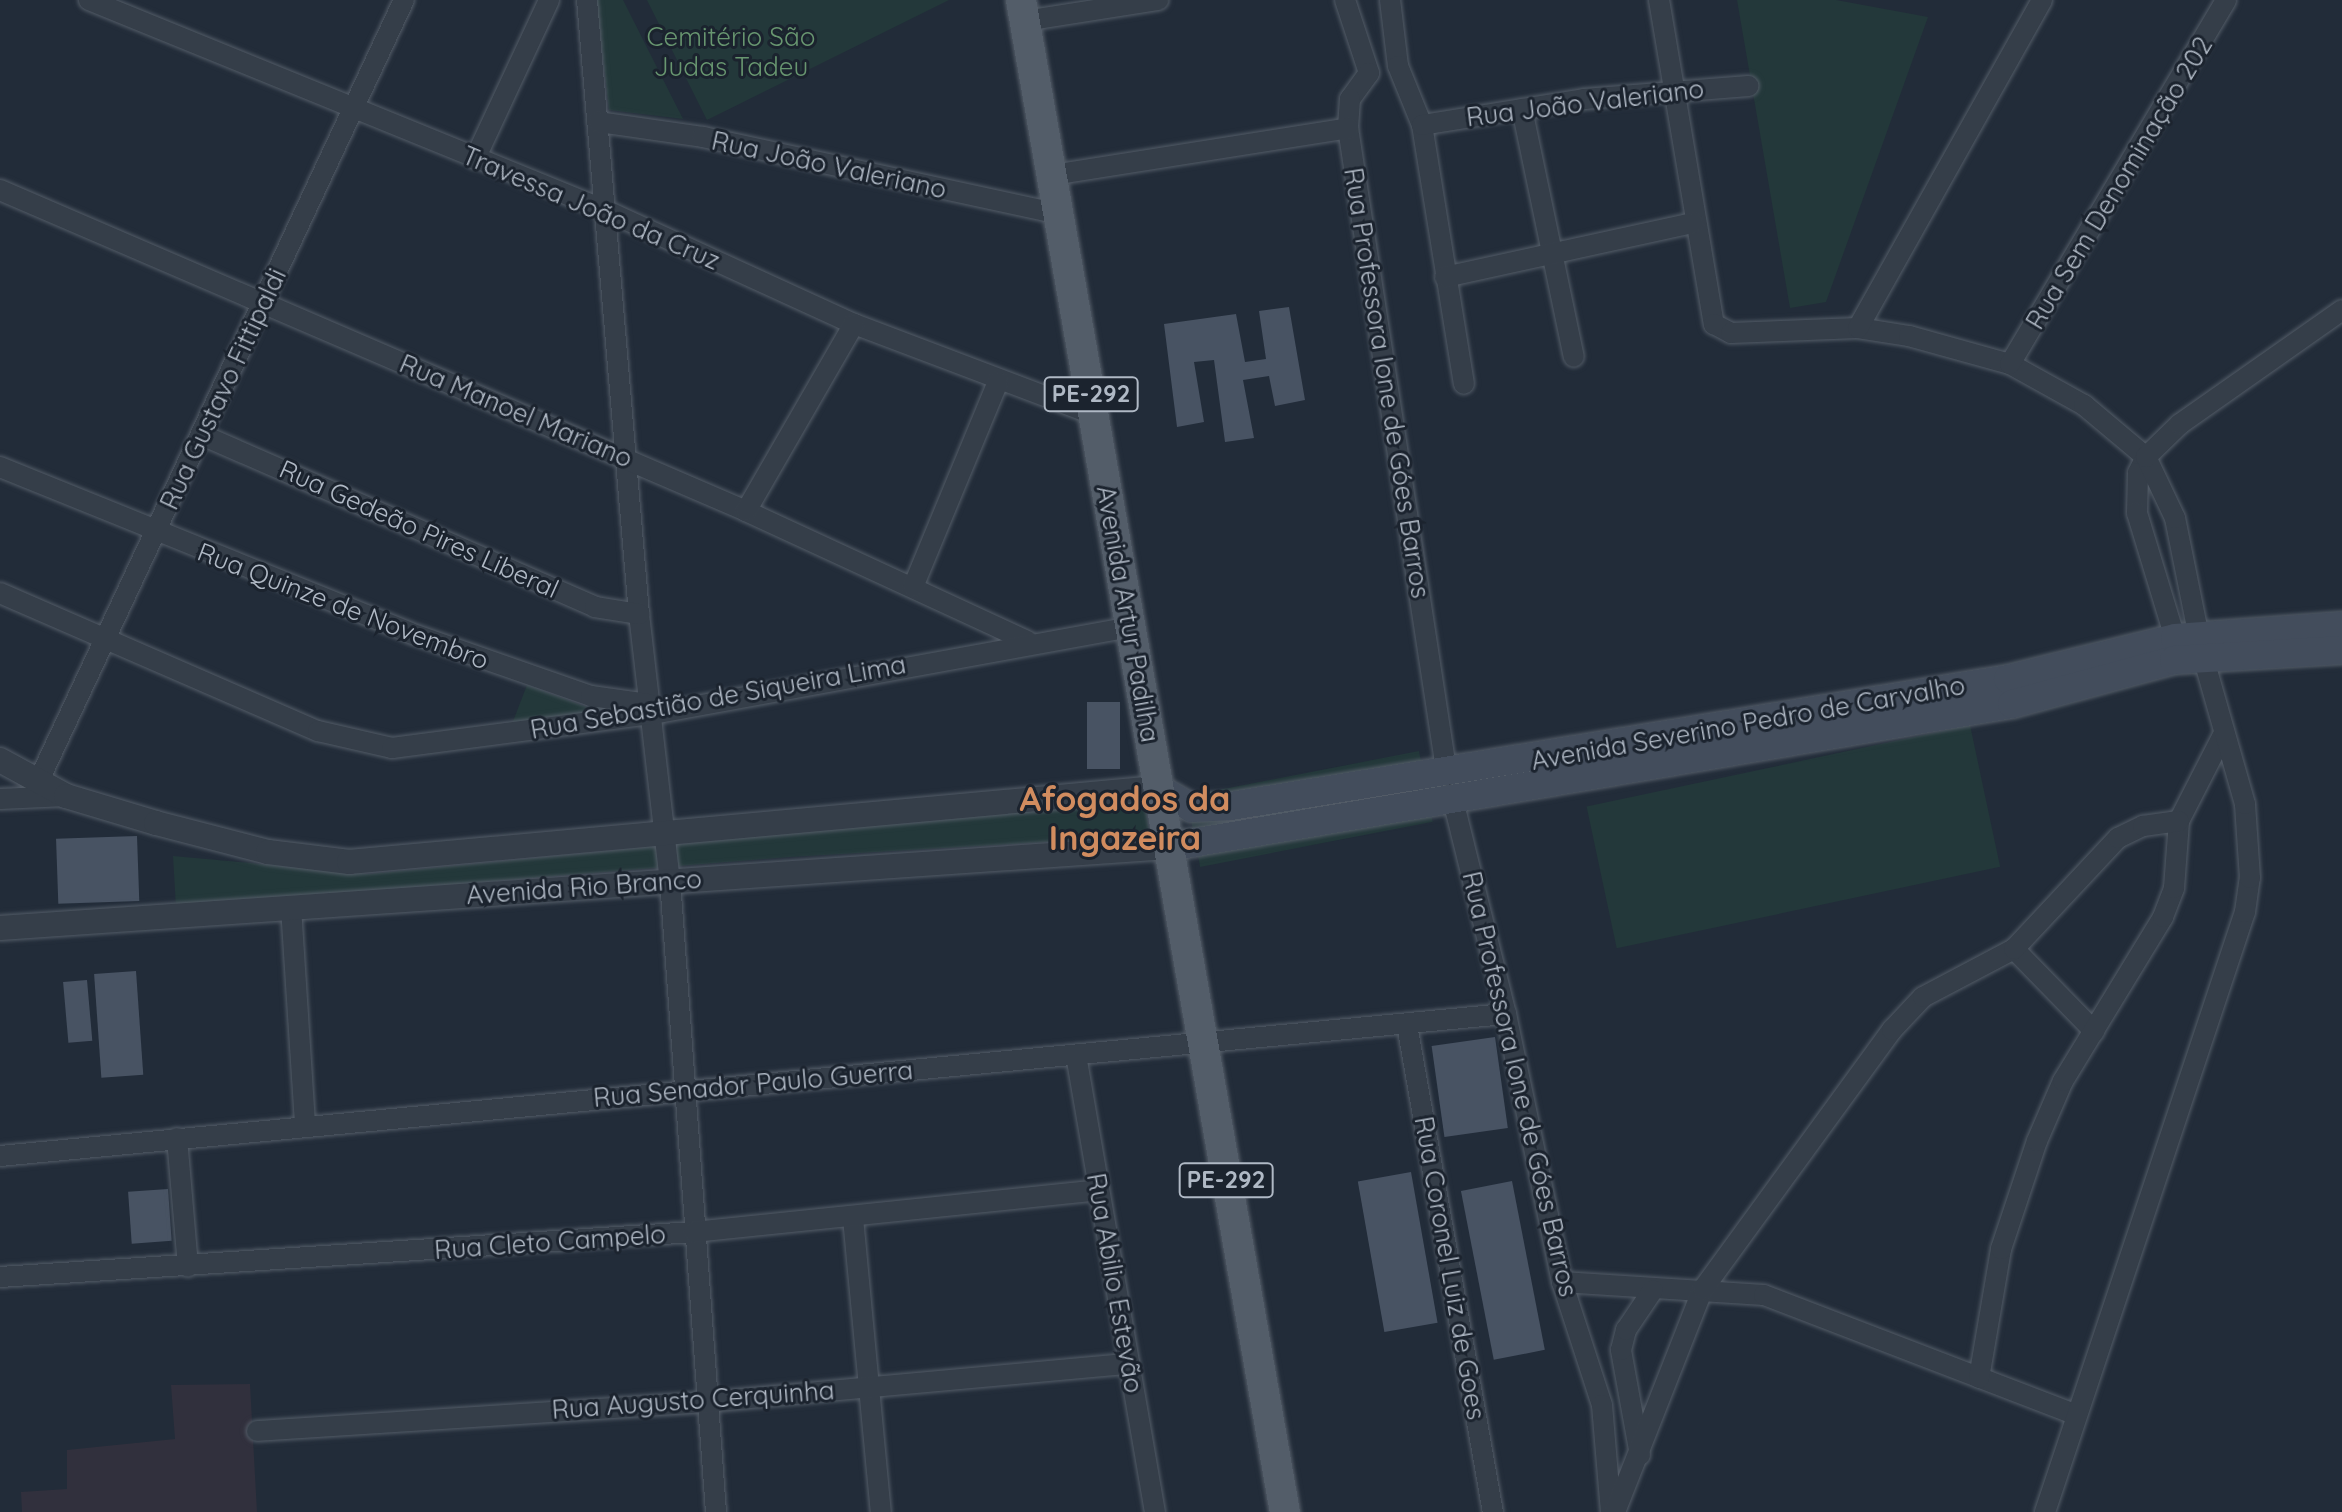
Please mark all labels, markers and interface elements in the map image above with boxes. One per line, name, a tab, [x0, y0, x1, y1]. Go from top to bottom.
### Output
park label: Cemitério São Judas Tadeu	[647, 21, 815, 82]
street label: Rua Sem Denominação 202	[2019, 31, 2219, 335]
street label: Rua João Valeriano	[1464, 73, 1706, 133]
street label: Rua João Valeriano	[709, 125, 949, 205]
street label: Travessa João da Cruz	[457, 140, 725, 276]
street label: Rua Professora Ione de Góes Barros	[1338, 165, 1436, 601]
street label: Rua Gustavo Fittipaldi	[153, 263, 293, 515]
street label: Rua Manoel Mariano	[395, 348, 637, 474]
road number: PE-292	[1043, 374, 1139, 414]
street label: Rua Gedeão Pires Liberal	[275, 453, 563, 605]
street label: Avenida Artur Padilha	[1090, 483, 1166, 745]
street label: Rua Quinze de Novembro	[193, 536, 493, 676]
street label: Rua Sebastião de Siqueira Lima	[528, 649, 908, 745]
street label: Avenida Severino Pedro de Carvalho	[1529, 669, 1967, 777]
district label: Afogados da Ingazeira	[1020, 778, 1230, 858]
street label: Avenida Rio Branco	[465, 863, 703, 911]
street label: Rua Professora Ione de Góes Barros	[1456, 868, 1584, 1300]
street label: Rua Senador Paulo Guerra	[592, 1054, 914, 1114]
street label: Rua Coronel Luiz de Goes	[1408, 1114, 1492, 1422]
road number: PE-292	[1178, 1160, 1274, 1200]
street label: Rua Abilio Estevão	[1080, 1171, 1150, 1395]
street label: Rua Cleto Campelo	[433, 1218, 667, 1266]
street label: Rua Augusto Cerquinha	[551, 1375, 835, 1425]

